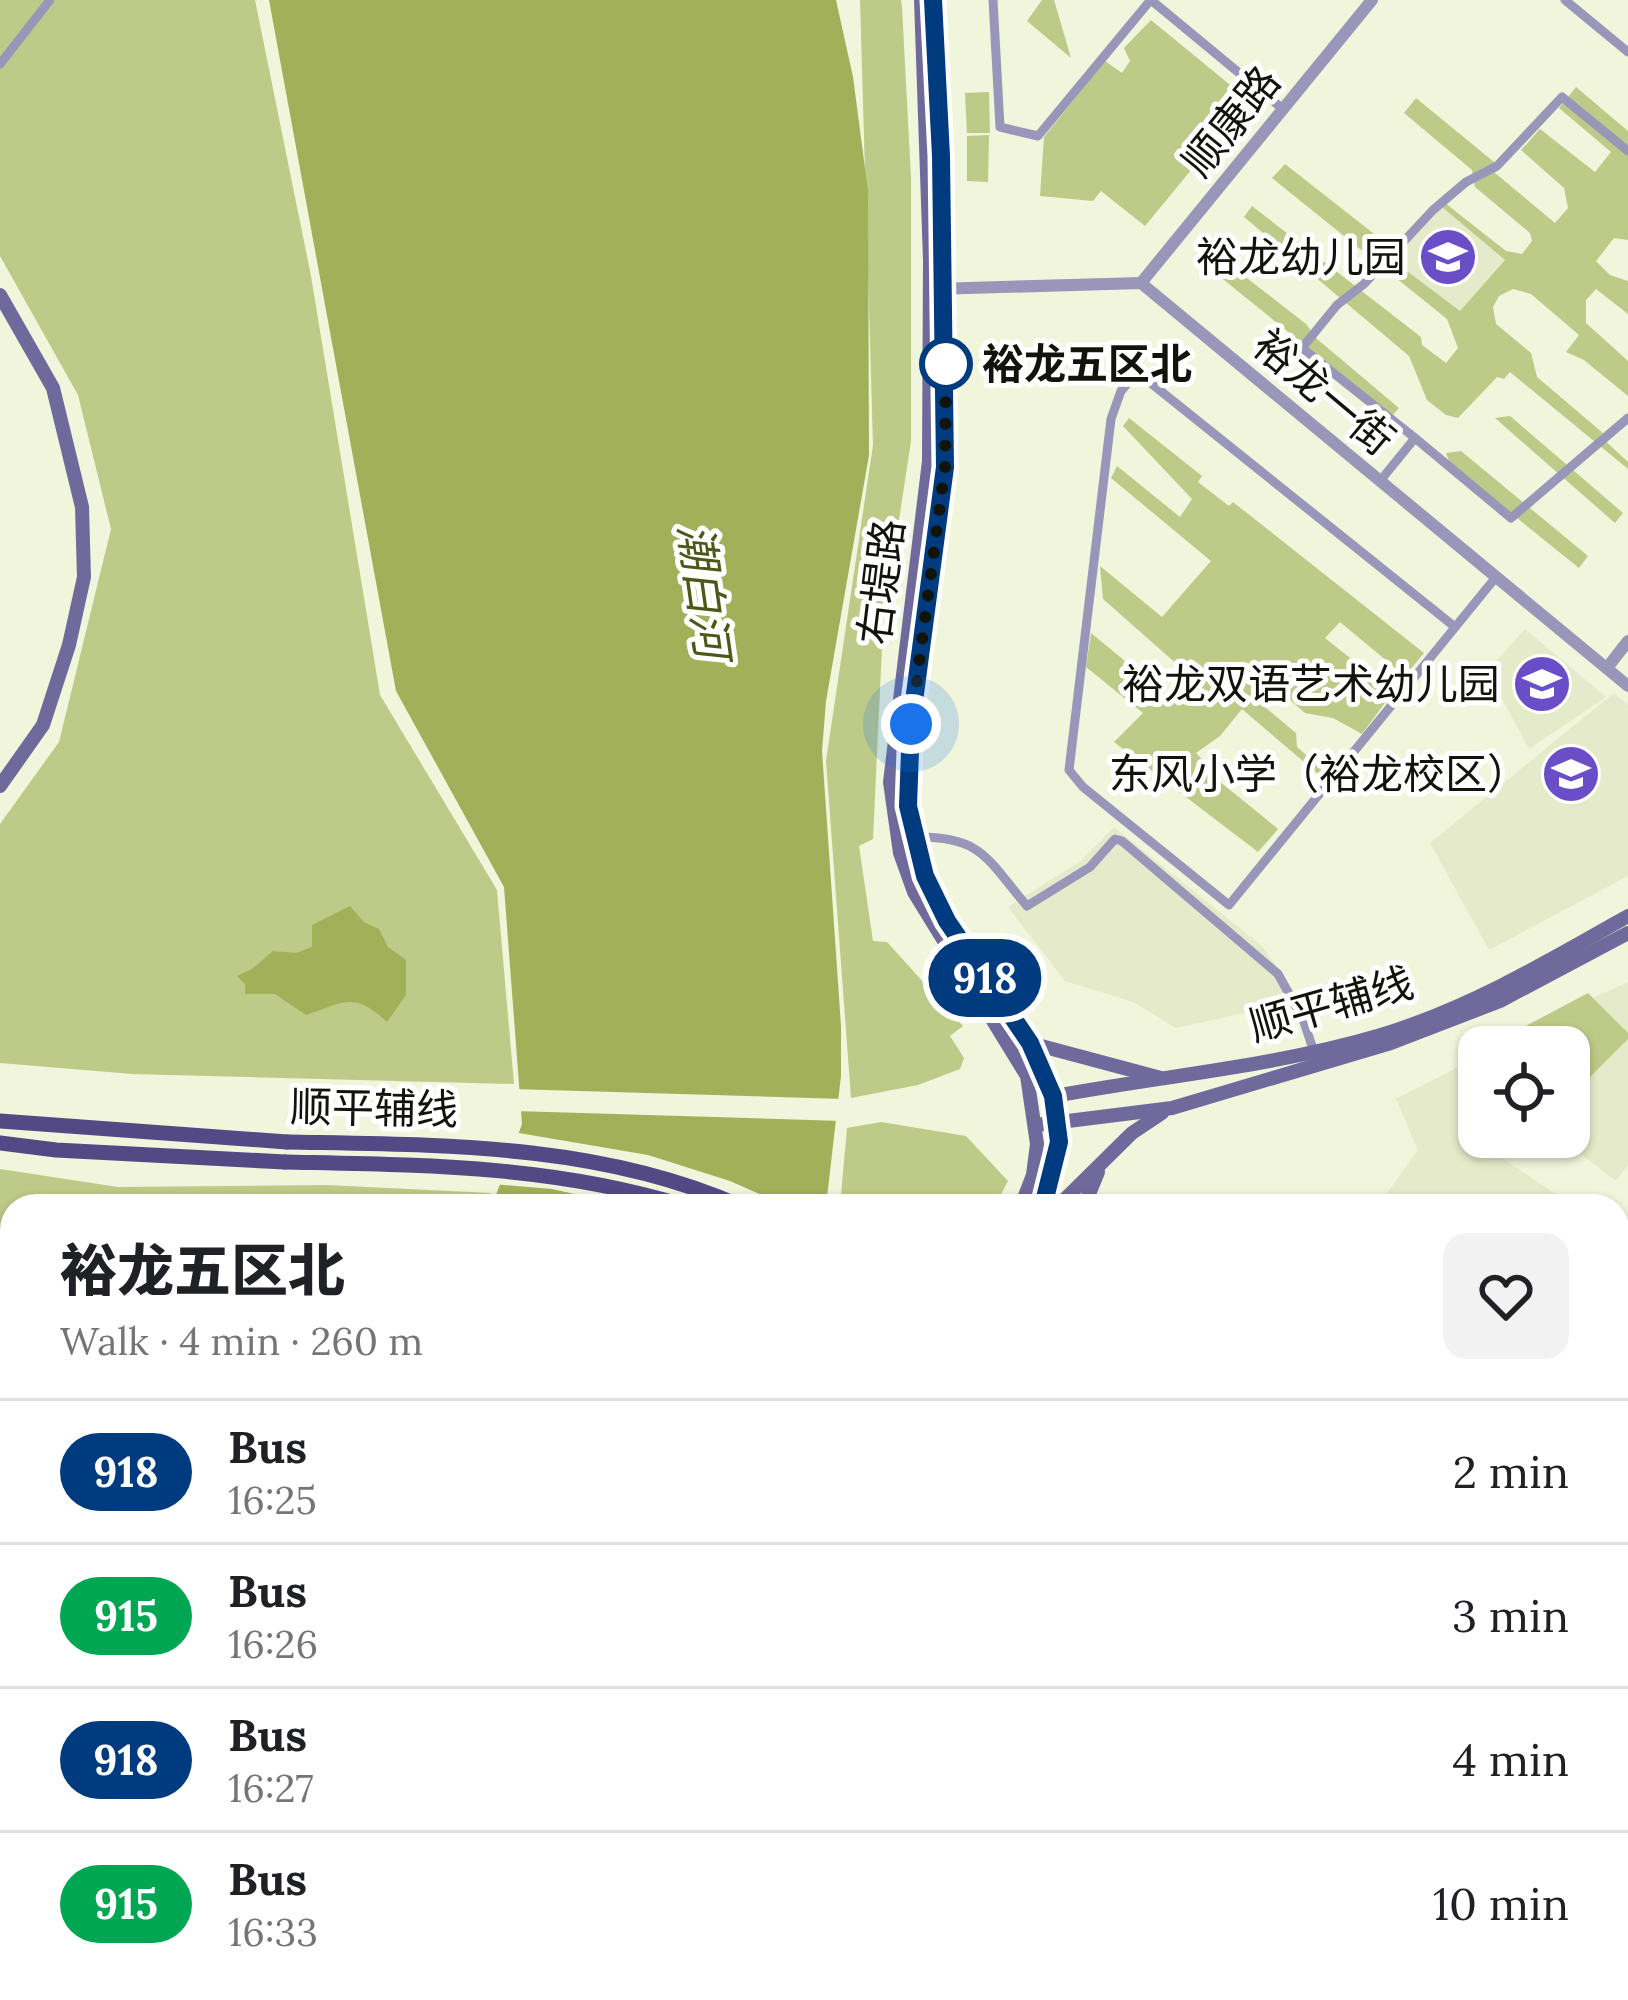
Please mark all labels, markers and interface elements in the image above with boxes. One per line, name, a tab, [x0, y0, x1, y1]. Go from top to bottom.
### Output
street label: 顺康路	[1170, 55, 1292, 187]
school or university icon: 裕龙幼儿园	[1417, 226, 1479, 288]
place label: 裕龙幼儿园	[1196, 230, 1406, 284]
street label: 裕龙一街	[1242, 317, 1406, 467]
place label: 裕龙五区北	[982, 337, 1192, 391]
marker: 裕龙五区北	[921, 339, 971, 389]
street label: 右堤路	[847, 516, 915, 648]
water label: 潮白河	[667, 520, 743, 670]
school or university icon: 裕龙双语艺术幼儿园	[1511, 653, 1573, 715]
place label: 裕龙双语艺术幼儿园	[1122, 657, 1500, 711]
your location	[881, 694, 941, 754]
school or university icon: 东风小学（裕龙校区）	[1540, 743, 1602, 805]
place label: 东风小学（裕龙校区）	[1109, 747, 1529, 801]
line badge: 918	[916, 939, 1054, 1017]
text: 918	[952, 951, 1018, 1005]
street label: 顺平辅线	[1243, 955, 1419, 1053]
map controls	[1458, 1026, 1590, 1158]
button: locate	[1458, 1026, 1590, 1158]
street label: 顺平辅线	[290, 1080, 458, 1136]
button: heart	[1443, 1233, 1569, 1359]
text: 裕龙五区北	[60, 1234, 345, 1307]
text: Walk · 4 min · 260 m	[60, 1316, 423, 1366]
text: Bus	[228, 1418, 307, 1475]
text: 2 min	[1453, 1443, 1569, 1500]
text: 918	[93, 1445, 159, 1499]
text: 16:25	[228, 1475, 317, 1525]
text: Bus	[228, 1562, 307, 1619]
text: 3 min	[1452, 1587, 1569, 1644]
text: 915	[94, 1589, 158, 1643]
text: 16:26	[228, 1619, 318, 1669]
text: Bus	[228, 1706, 307, 1763]
text: 4 min	[1453, 1731, 1569, 1788]
text: 918	[93, 1733, 159, 1787]
text: 16:27	[228, 1763, 313, 1813]
text: Bus	[228, 1850, 307, 1907]
text: 10 min	[1433, 1875, 1569, 1932]
text: 915	[94, 1877, 158, 1931]
text: 16:33	[228, 1907, 318, 1957]

